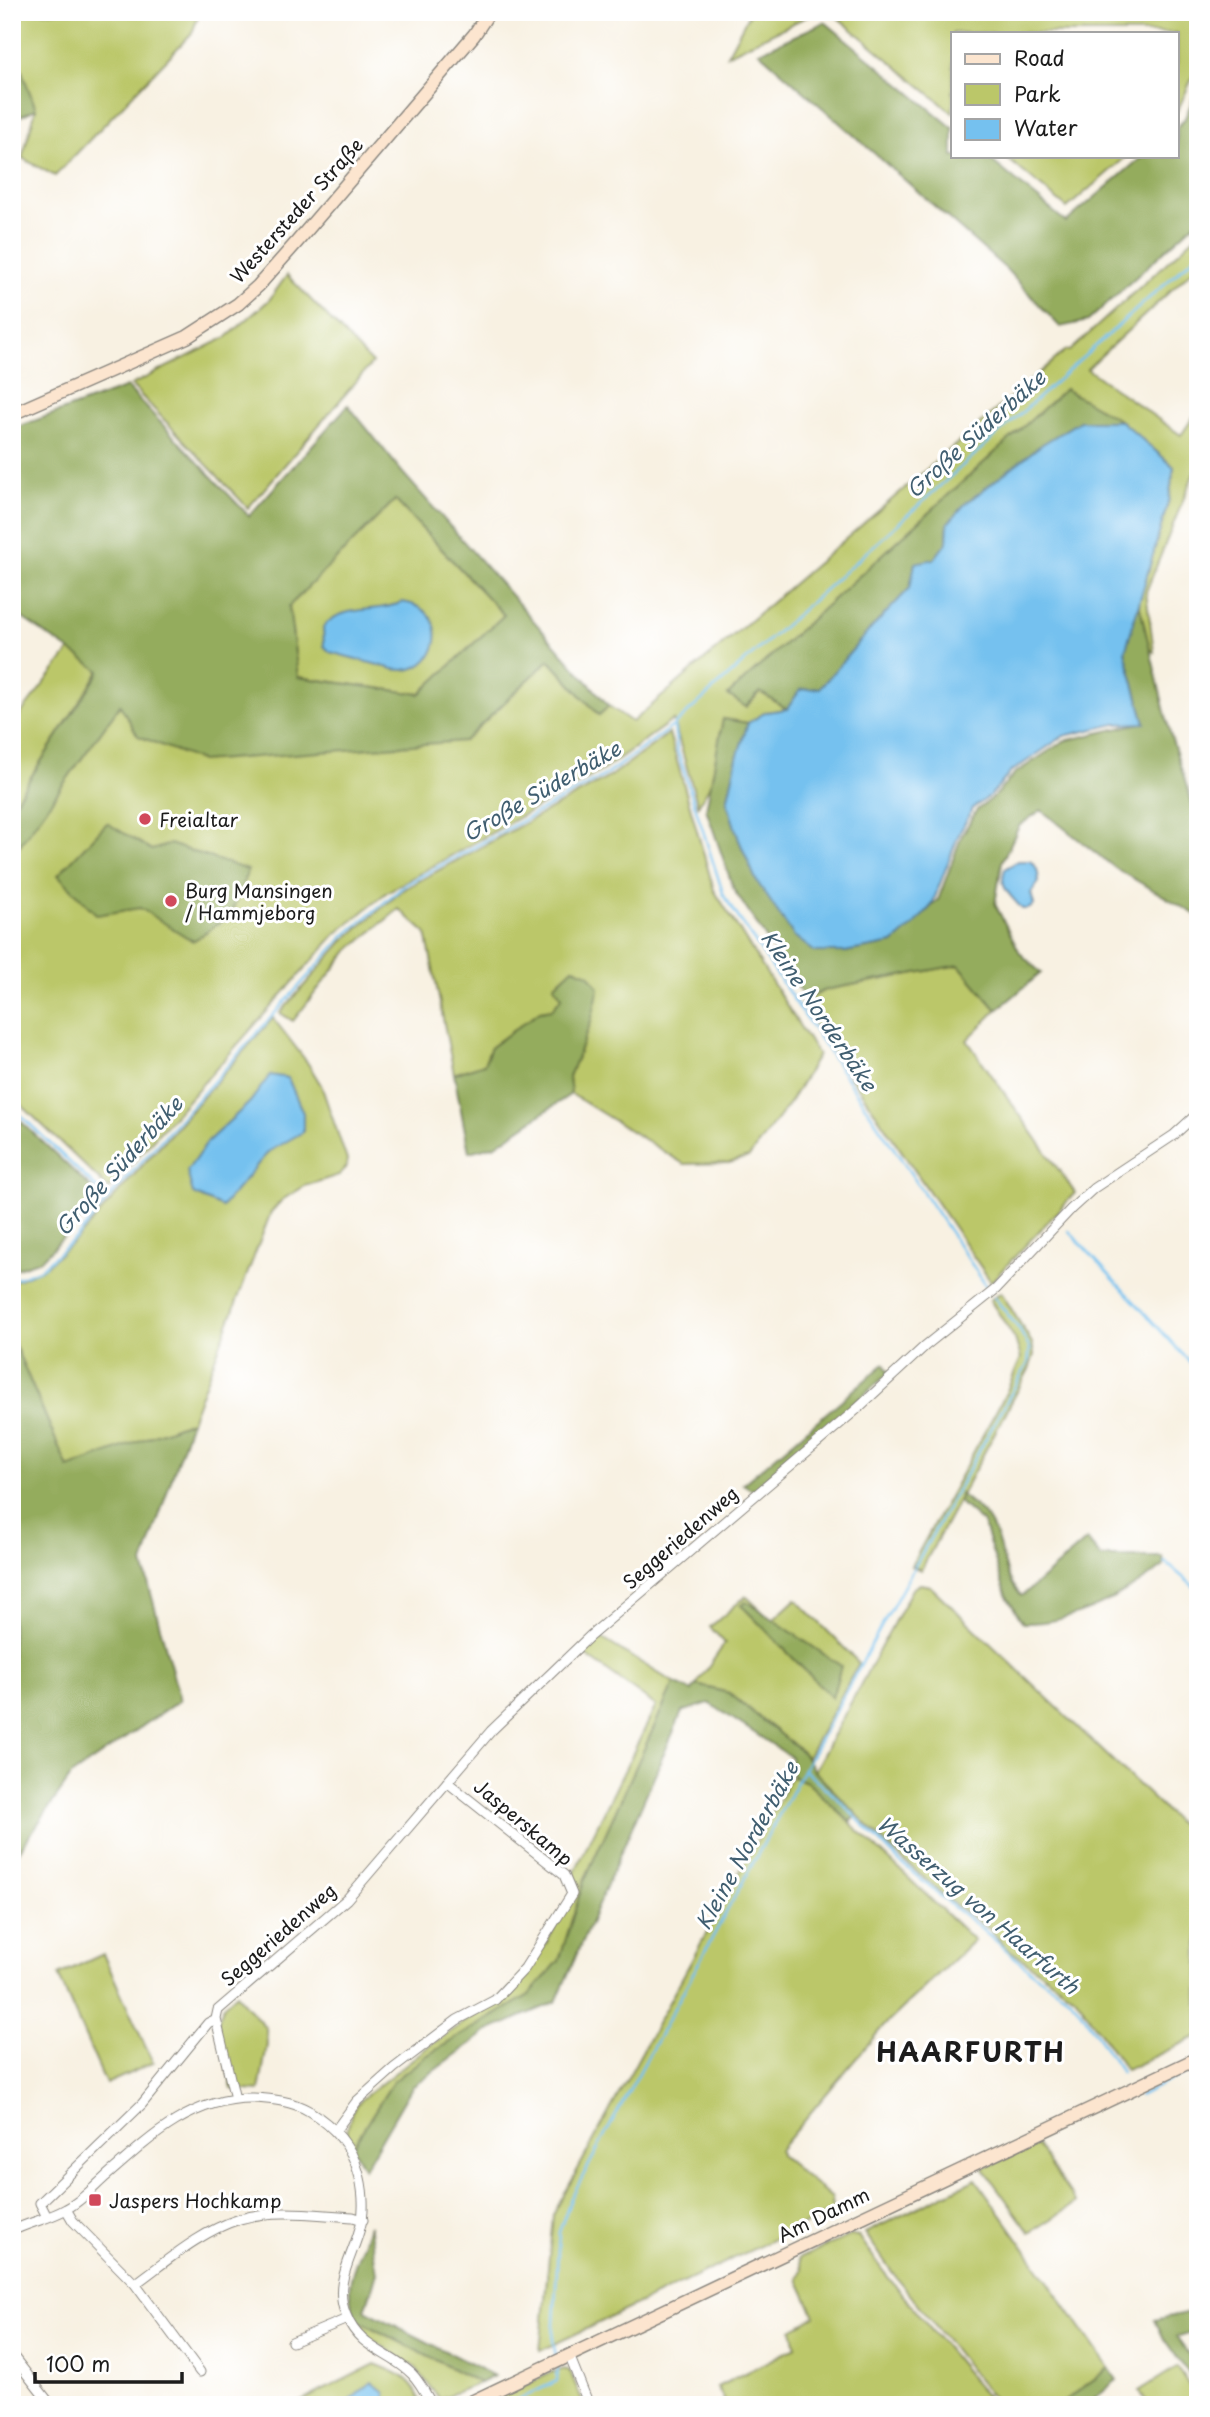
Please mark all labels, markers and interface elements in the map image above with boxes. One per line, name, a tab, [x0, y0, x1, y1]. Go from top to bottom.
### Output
legend	[951, 32, 1178, 158]
text: Road	[1014, 41, 1065, 73]
text: Park	[1014, 77, 1061, 109]
text: Water	[1014, 111, 1078, 143]
street label: Westersteder Straße	[223, 131, 369, 289]
water label: Große Süderbäke	[898, 361, 1052, 504]
water label: Große Süderbäke	[456, 731, 627, 848]
place label: Freialtar	[159, 805, 239, 833]
marker: Freialtar	[137, 811, 153, 827]
place label: Burg Mansingen / Hammjeborg	[185, 876, 333, 926]
marker: Burg Mansingen / Hammjeborg	[163, 893, 179, 909]
water label: Kleine Norderbäke	[754, 923, 887, 1098]
water label: Große Süderbäke	[47, 1088, 190, 1242]
street label: Seggeriedenweg	[616, 1479, 744, 1595]
water label: Kleine Norderbäke	[686, 1754, 806, 1935]
street label: Jasperskamp	[468, 1772, 580, 1872]
water label: Wasserzug von Haarfurth	[871, 1807, 1088, 2001]
street label: Seggeriedenweg	[214, 1876, 342, 1992]
district label: HAARFURTH	[876, 2032, 1066, 2071]
street label: Am Damm	[772, 2180, 874, 2248]
place label: Jaspers Hochkamp	[109, 2186, 281, 2214]
marker: Jaspers Hochkamp	[87, 2192, 103, 2208]
scale bar	[35, 2340, 182, 2384]
text: 100 m	[46, 2347, 110, 2379]

